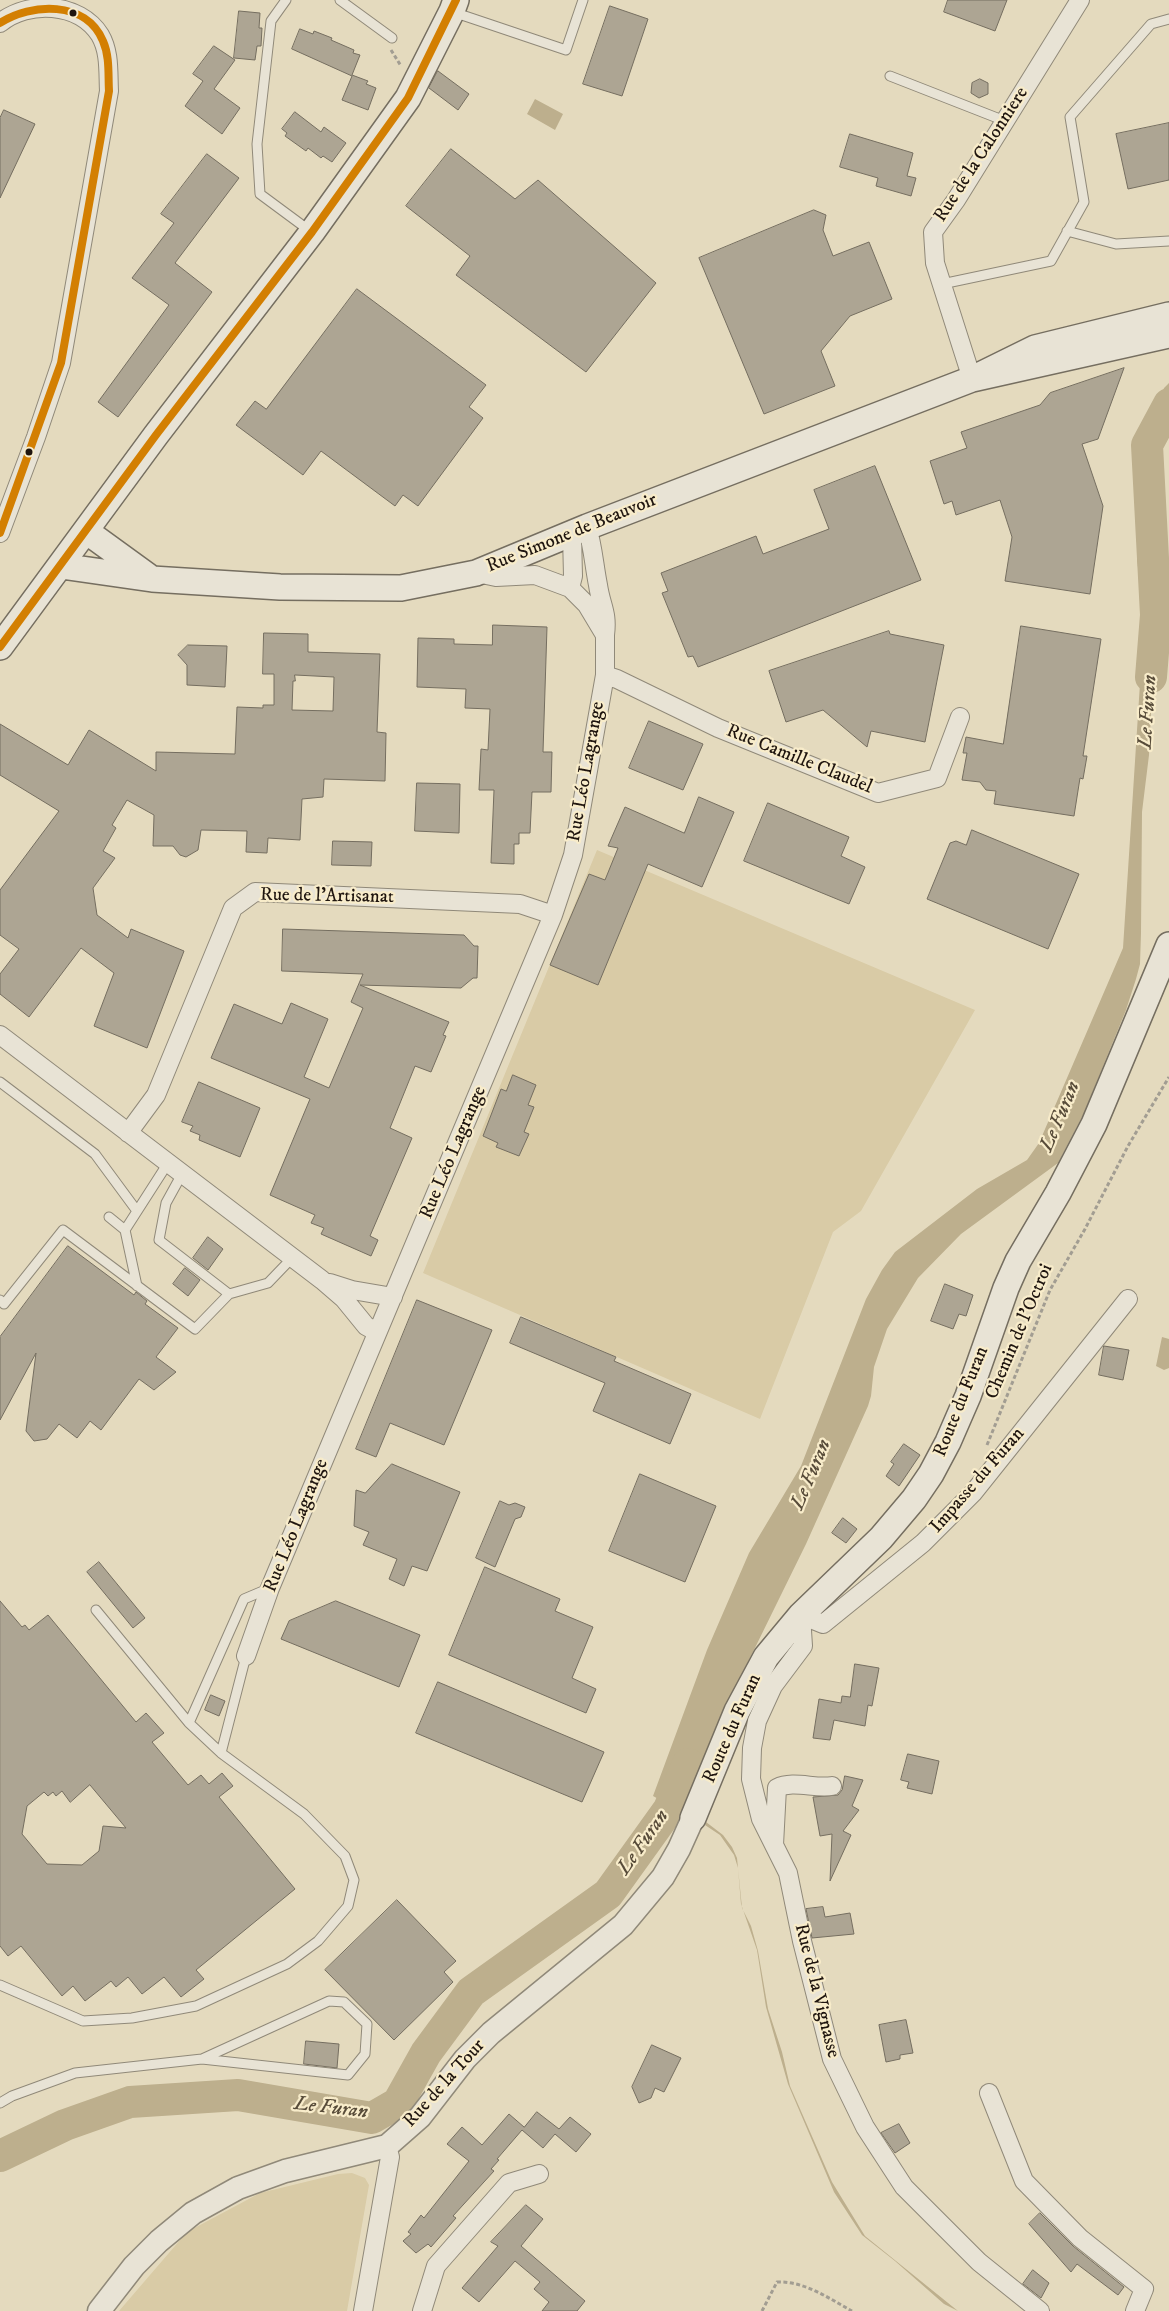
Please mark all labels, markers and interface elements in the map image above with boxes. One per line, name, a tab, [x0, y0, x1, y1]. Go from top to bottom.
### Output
unlabelled marker	[68, 8, 78, 18]
street label: Rue de la Calonniere	[930, 83, 1034, 227]
unlabelled marker	[24, 447, 34, 457]
street label: Rue Simone de Beauvoir	[483, 489, 661, 579]
water label: Le Furan	[1134, 674, 1164, 750]
street label: Rue Léo Lagrange	[563, 700, 611, 844]
street label: Rue Camille Claudel	[723, 720, 875, 800]
street label: Rue de l'Artisanat	[260, 884, 394, 910]
water label: Le Furan	[1036, 1078, 1086, 1156]
street label: Rue Léo Lagrange	[416, 1083, 492, 1223]
street label: Chemin de l'Octroi	[981, 1261, 1059, 1403]
street label: Route du Furan	[929, 1343, 995, 1461]
street label: Impasse du Furan	[926, 1424, 1030, 1538]
water label: Le Furan	[787, 1436, 837, 1514]
street label: Rue Léo Lagrange	[260, 1456, 334, 1596]
street label: Route du Furan	[699, 1671, 767, 1787]
water label: Le Furan	[613, 1806, 675, 1880]
street label: Rue de la Vignasse	[788, 1921, 844, 2061]
street label: Rue de la Tour	[399, 2035, 491, 2133]
water label: Le Furan	[293, 2093, 369, 2125]

